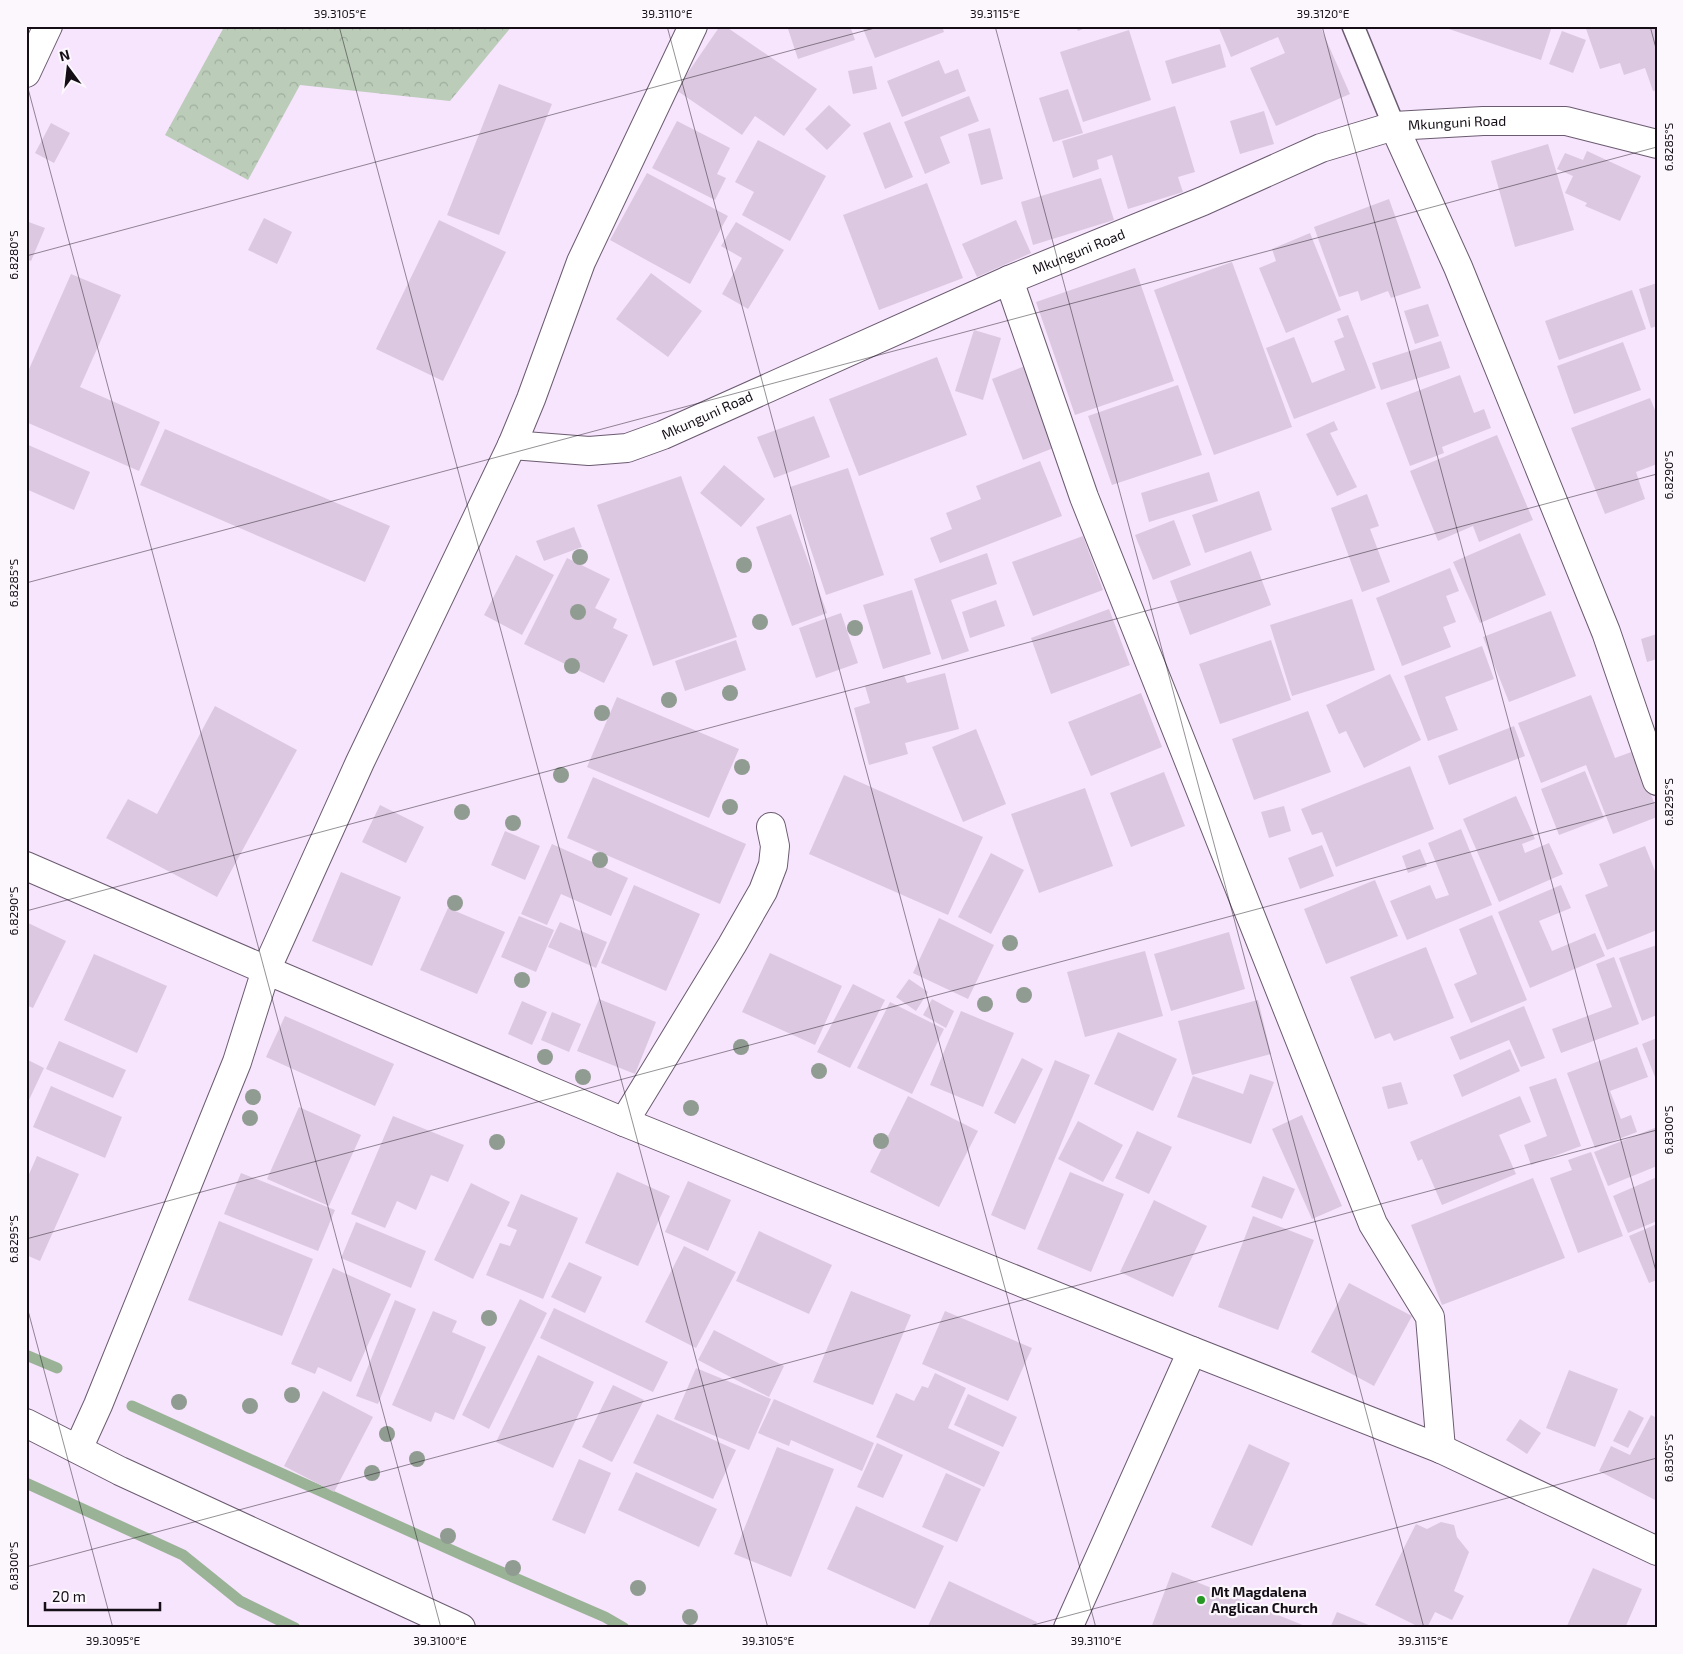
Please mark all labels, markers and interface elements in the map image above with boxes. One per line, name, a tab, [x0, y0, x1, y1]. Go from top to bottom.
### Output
text: 39.3105°E	[314, 6, 367, 20]
text: 39.3110°E	[642, 6, 693, 20]
text: 39.3115°E	[970, 6, 1020, 20]
text: 39.3120°E	[1297, 6, 1350, 20]
north arrow	[42, 42, 92, 92]
text: N	[57, 45, 72, 64]
street label: Mkunguni Road	[1407, 112, 1506, 133]
text: 6.8285°S	[1661, 123, 1675, 171]
street label: Mkunguni Road	[1030, 225, 1127, 278]
text: 6.8280°S	[6, 230, 20, 280]
street label: Mkunguni Road	[659, 387, 755, 443]
text: 6.8290°S	[1661, 450, 1675, 499]
text: 6.8285°S	[6, 559, 20, 607]
text: 6.8295°S	[1661, 778, 1675, 826]
text: 6.8290°S	[6, 886, 20, 935]
text: 6.8300°S	[1661, 1105, 1675, 1155]
text: 6.8295°S	[6, 1215, 20, 1263]
text: 6.8305°S	[1661, 1434, 1675, 1482]
text: 6.8300°S	[6, 1541, 20, 1591]
scale bar	[45, 1579, 160, 1611]
place label: Mt Magdalena Anglican Church	[1211, 1583, 1318, 1616]
text: 20 m	[52, 1587, 86, 1605]
marker: Mt Magdalena Anglican Church	[1195, 1594, 1207, 1606]
text: 39.3095°E	[86, 1633, 141, 1647]
text: 39.3100°E	[413, 1633, 467, 1647]
text: 39.3105°E	[742, 1633, 795, 1647]
text: 39.3110°E	[1071, 1633, 1122, 1647]
text: 39.3115°E	[1398, 1633, 1448, 1647]

